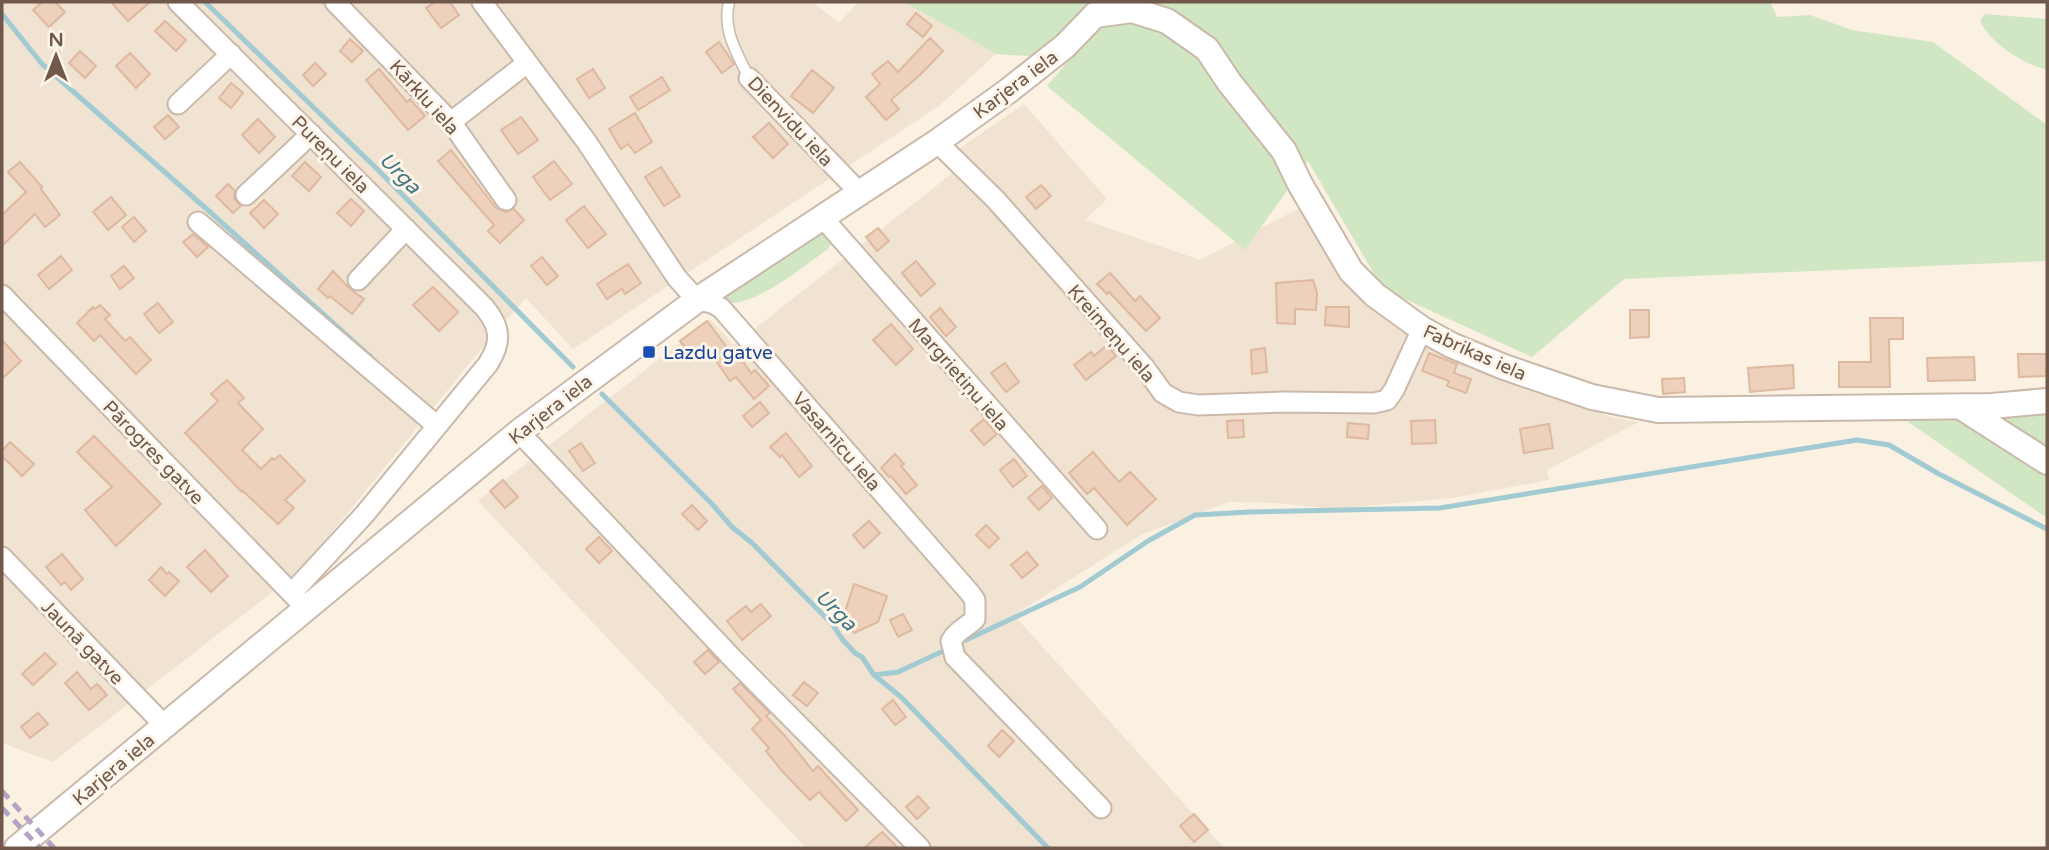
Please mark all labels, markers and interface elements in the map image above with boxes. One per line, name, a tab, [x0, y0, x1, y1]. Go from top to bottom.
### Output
north arrow	[21, 21, 91, 91]
text: N	[48, 29, 64, 51]
street label: Karjera iela	[969, 46, 1062, 124]
street label: Kārklu iela	[385, 56, 464, 140]
street label: Dienvidu iela	[743, 72, 838, 171]
street label: Pureņu iela	[287, 111, 374, 198]
water label: Urga	[374, 147, 426, 200]
street label: Kreimeņu iela	[1063, 280, 1160, 387]
street label: Margrietiņu iela	[903, 314, 1013, 435]
street label: Fabrikas iela	[1420, 320, 1530, 385]
place label: Lazdu gatve	[663, 342, 773, 364]
marker: Lazdu gatve	[641, 344, 657, 360]
street label: Karjera iela	[504, 370, 597, 449]
street label: Vasarnīcu iela	[787, 388, 885, 496]
street label: Pārogres gatve	[98, 396, 208, 509]
water label: Urga	[810, 584, 862, 637]
street label: Jaunā gatve	[37, 596, 128, 689]
street label: Karjera iela	[68, 729, 159, 810]

